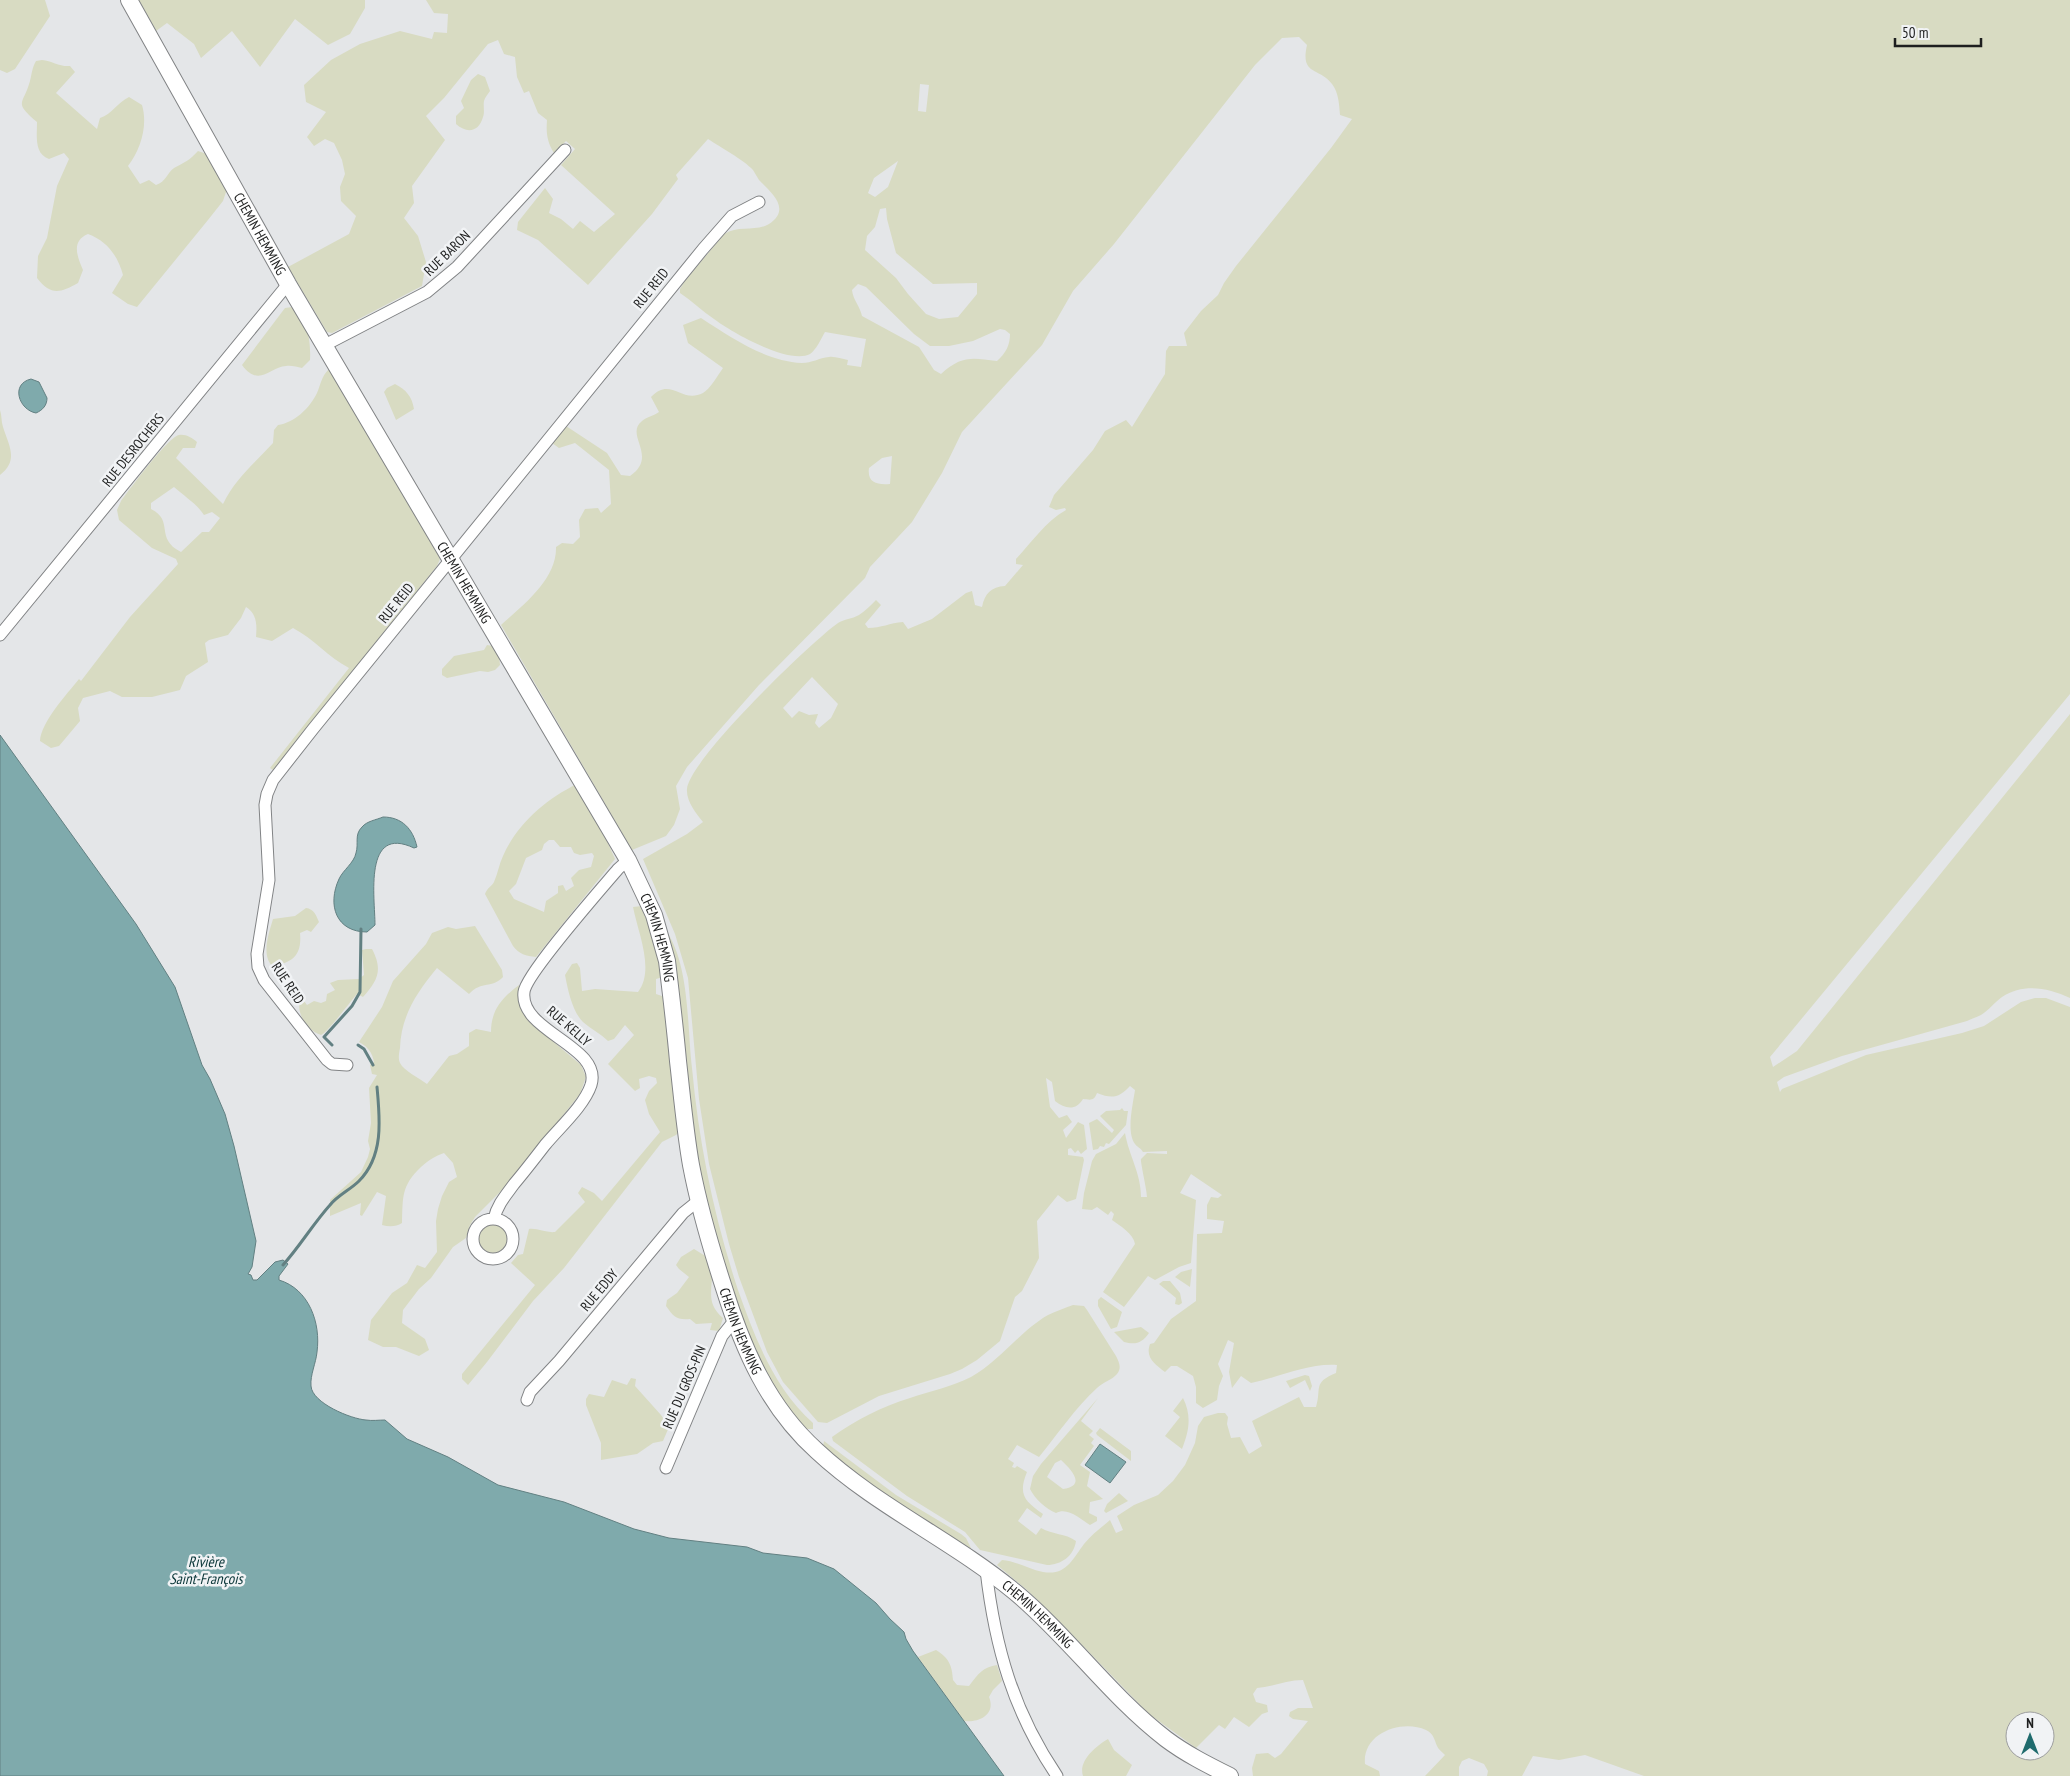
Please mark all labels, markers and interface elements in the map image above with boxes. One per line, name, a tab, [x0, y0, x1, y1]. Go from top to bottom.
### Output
scale bar	[1895, 15, 1981, 47]
text: 50 m	[1902, 23, 1928, 42]
street label: CHEMIN HEMMING	[230, 189, 290, 278]
street label: RUE BARON	[420, 226, 474, 280]
street label: RUE REID	[629, 264, 673, 312]
street label: RUE DESROCHERS	[98, 410, 168, 490]
street label: CHEMIN HEMMING	[433, 538, 495, 627]
street label: RUE REID	[374, 579, 418, 627]
street label: CHEMIN HEMMING	[636, 890, 678, 983]
street label: RUE REID	[268, 959, 308, 1007]
street label: RUE KELLY	[543, 1002, 595, 1050]
street label: RUE EDDY	[576, 1265, 622, 1315]
street label: CHEMIN HEMMING	[716, 1286, 766, 1378]
street label: RUE DU GROS-PIN	[658, 1343, 710, 1431]
water label: Rivière Saint-François	[169, 1552, 245, 1588]
street label: CHEMIN HEMMING	[998, 1576, 1077, 1652]
north arrow	[2005, 1711, 2055, 1761]
text: N	[2026, 1714, 2034, 1732]

